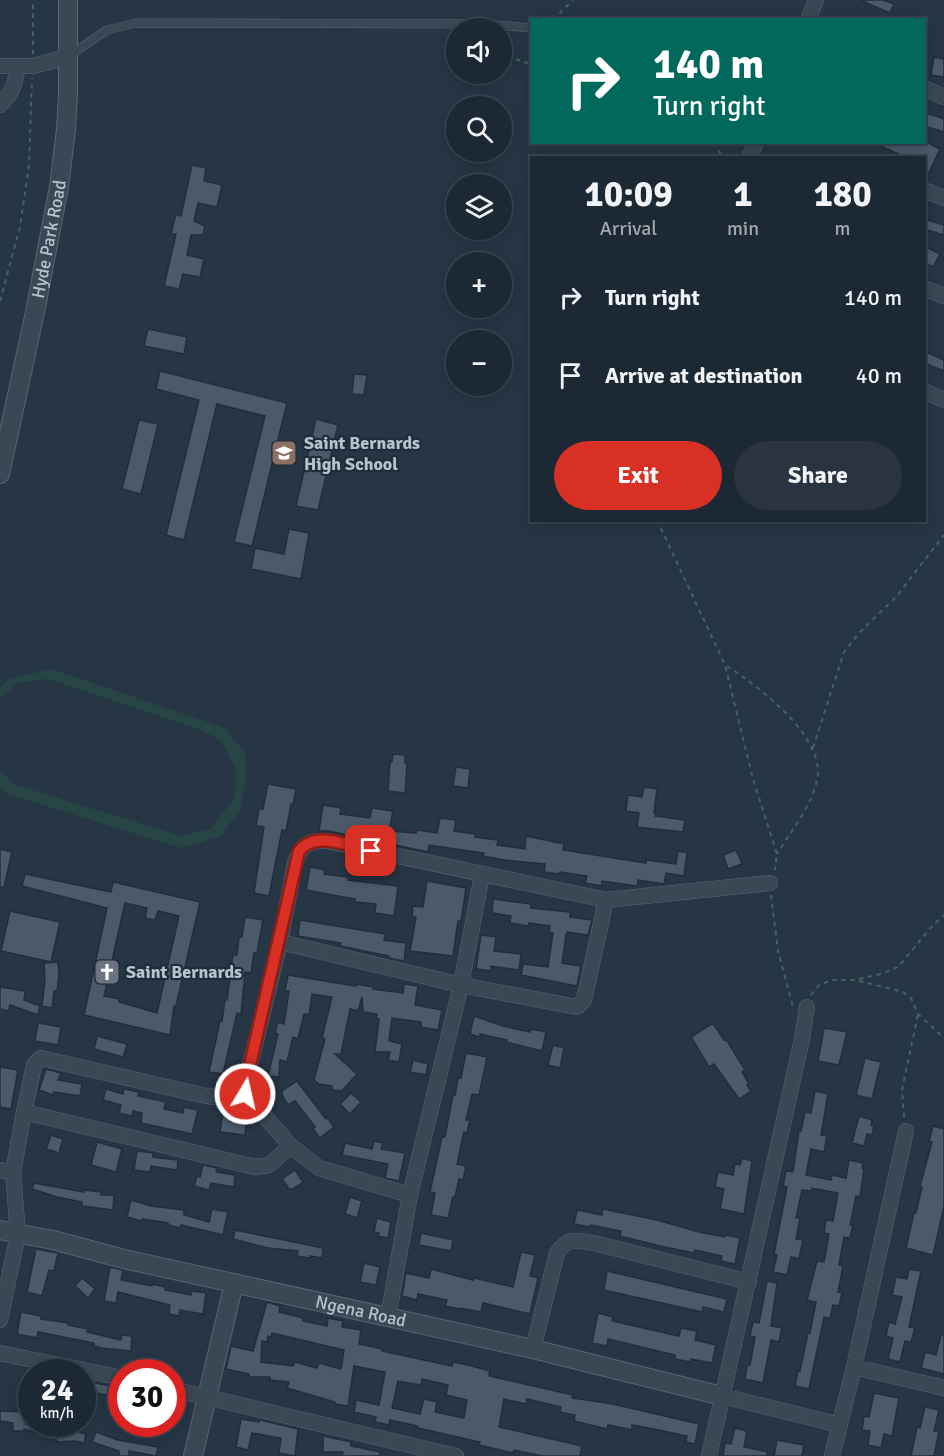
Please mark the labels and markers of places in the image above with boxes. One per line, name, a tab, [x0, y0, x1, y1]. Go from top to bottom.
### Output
place label: Saint Bernards High School	[304, 432, 420, 475]
school or university icon: Saint Bernards High School	[269, 438, 299, 468]
pin	[345, 825, 396, 876]
church icon: Saint Bernards	[92, 957, 122, 987]
place label: Saint Bernards	[126, 961, 242, 983]

